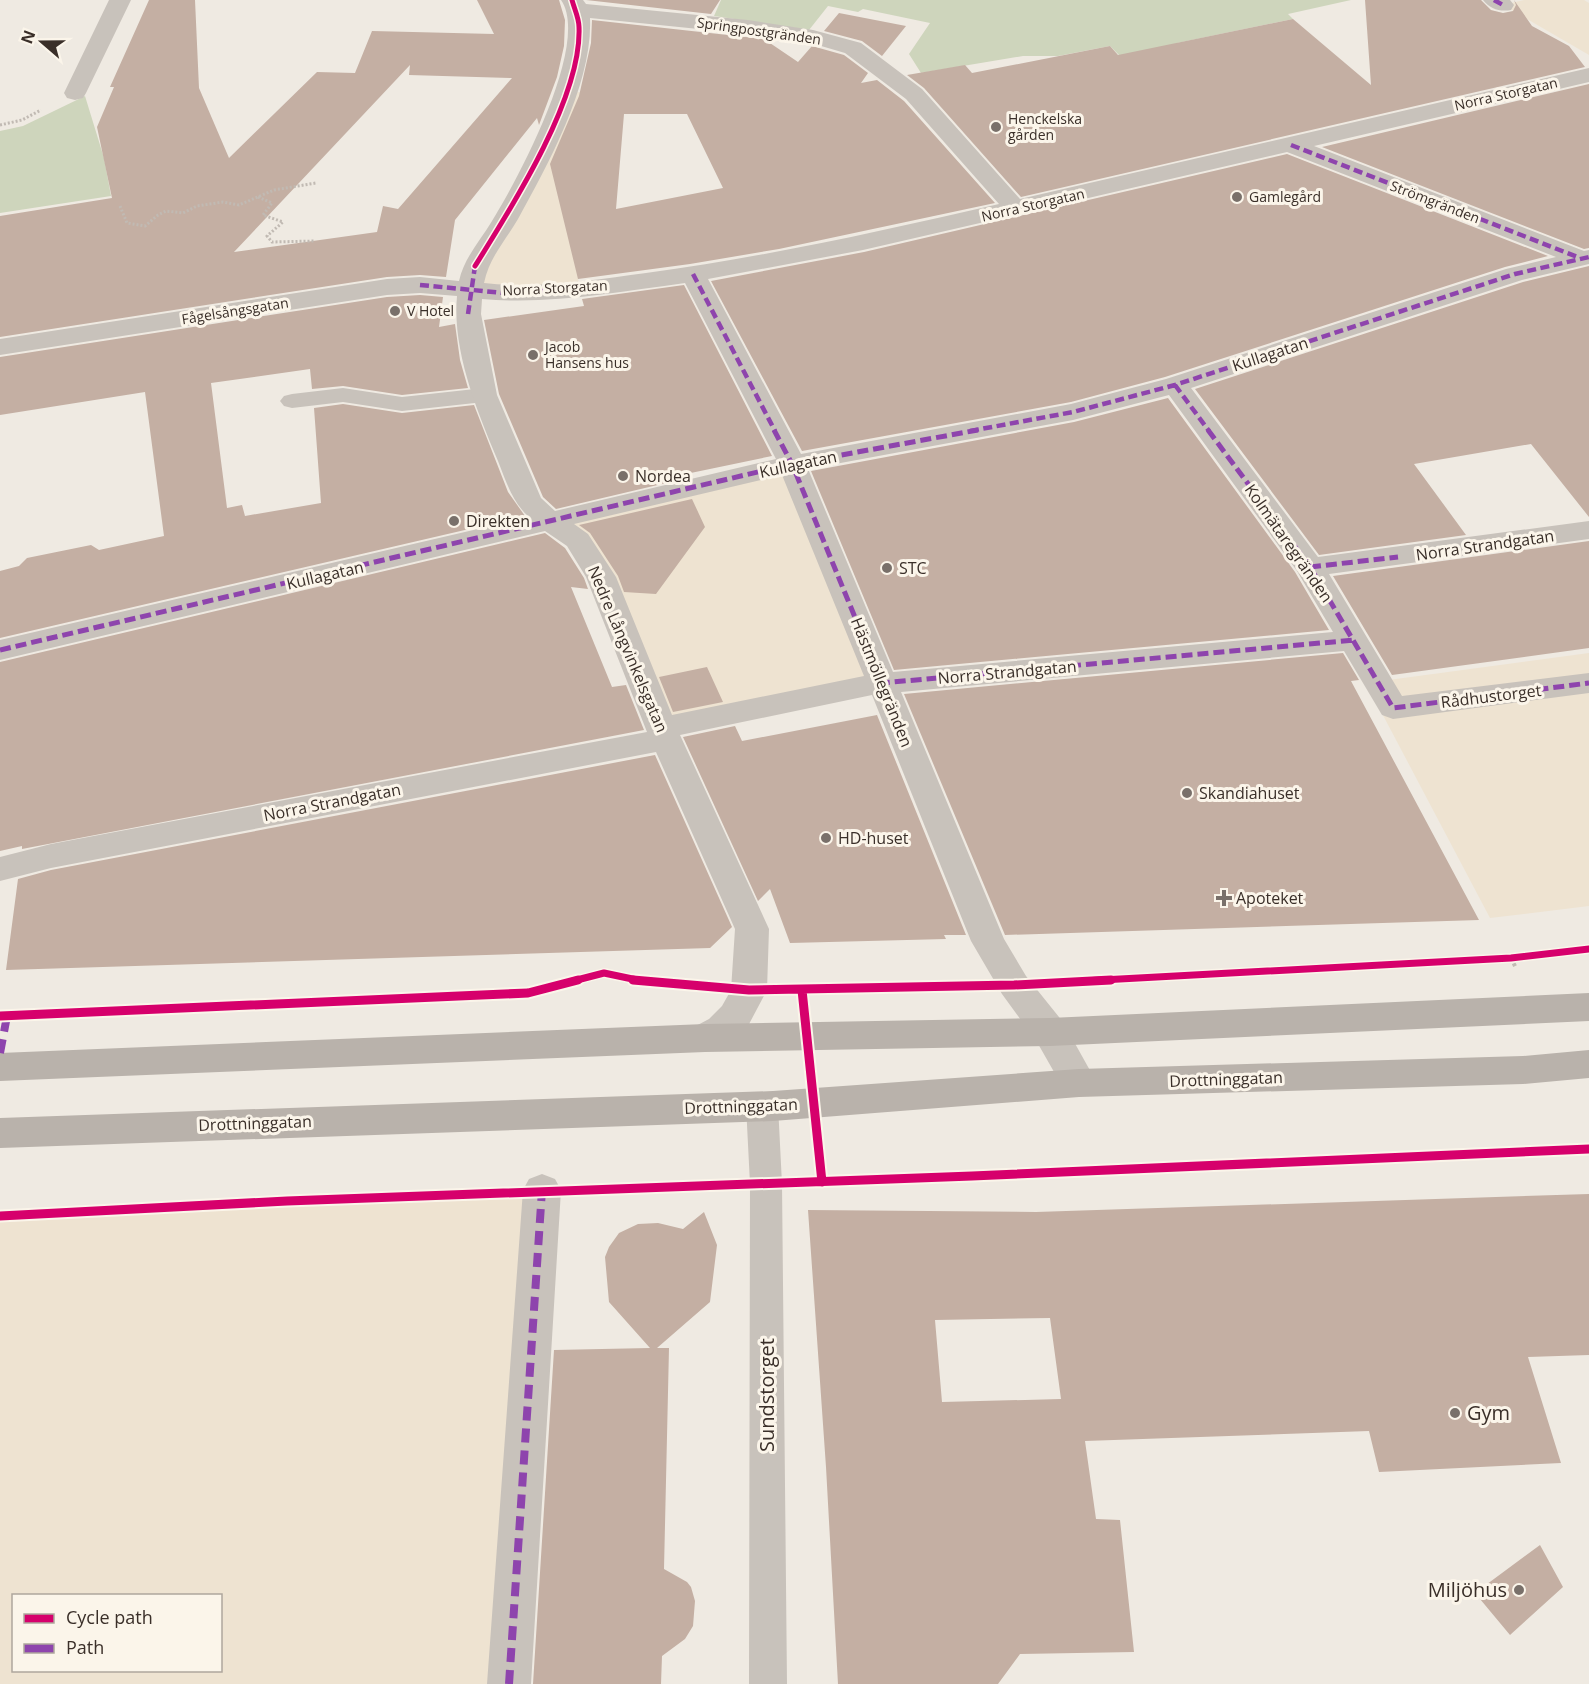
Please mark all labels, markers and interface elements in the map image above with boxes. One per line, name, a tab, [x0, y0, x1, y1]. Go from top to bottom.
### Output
north arrow	[12, 12, 72, 72]
street label: Springpostgränden	[696, 12, 822, 49]
text: N	[15, 27, 40, 47]
street label: Norra Storgatan	[1452, 72, 1559, 115]
place label: Henckelska gården	[1008, 109, 1082, 144]
marker: Henckelska gården	[989, 120, 1003, 134]
street label: Strömgränden	[1388, 176, 1483, 227]
street label: Norra Storgatan	[979, 183, 1086, 226]
place label: Gamlegård	[1249, 187, 1321, 206]
marker: Gamlegård	[1230, 190, 1244, 204]
street label: Norra Storgatan	[502, 275, 608, 300]
street label: Fågelsångsgatan	[180, 293, 290, 328]
place label: V Hotel	[407, 301, 454, 320]
marker: V Hotel	[388, 304, 402, 318]
street label: Kullagatan	[1229, 331, 1311, 377]
place label: Jacob Hansens hus	[543, 337, 629, 372]
marker: Jacob Hansens hus	[526, 348, 540, 362]
street label: Kullagatan	[757, 445, 839, 483]
place label: Nordea	[635, 465, 691, 487]
marker: Nordea	[616, 469, 630, 483]
street label: Kolmätaregränden	[1240, 479, 1338, 607]
place label: Direkten	[466, 510, 530, 532]
marker: Direkten	[447, 514, 461, 528]
street label: Norra Strandgatan	[1414, 524, 1556, 566]
street label: Kullagatan	[284, 555, 366, 595]
place label: STC	[899, 557, 927, 579]
marker: STC	[880, 561, 894, 575]
street label: Nedre Långvinkelsgatan	[583, 562, 673, 736]
street label: Hästmöllegränden	[846, 614, 918, 750]
street label: Norra Strandgatan	[937, 655, 1077, 689]
street label: Rådhustorget	[1440, 679, 1543, 713]
street label: Norra Strandgatan	[262, 778, 402, 826]
place label: Skandiahuset	[1199, 782, 1300, 804]
marker: Skandiahuset	[1180, 786, 1194, 800]
place label: HD-huset	[838, 827, 909, 849]
marker: HD-huset	[819, 831, 833, 845]
place label: Apoteket	[1236, 887, 1304, 909]
marker: Apoteket	[1217, 891, 1231, 905]
street label: Drottninggatan	[1169, 1066, 1283, 1092]
street label: Drottninggatan	[684, 1093, 798, 1119]
street label: Drottninggatan	[198, 1110, 312, 1136]
street label: Sundstorget	[753, 1338, 780, 1452]
place label: Gym	[1467, 1399, 1510, 1426]
marker: Gym	[1448, 1406, 1462, 1420]
place label: Miljöhus	[1428, 1576, 1507, 1603]
marker: Miljöhus	[1512, 1583, 1526, 1597]
legend	[12, 1594, 222, 1672]
text: Cycle path	[66, 1605, 153, 1629]
text: Path	[66, 1635, 104, 1659]

